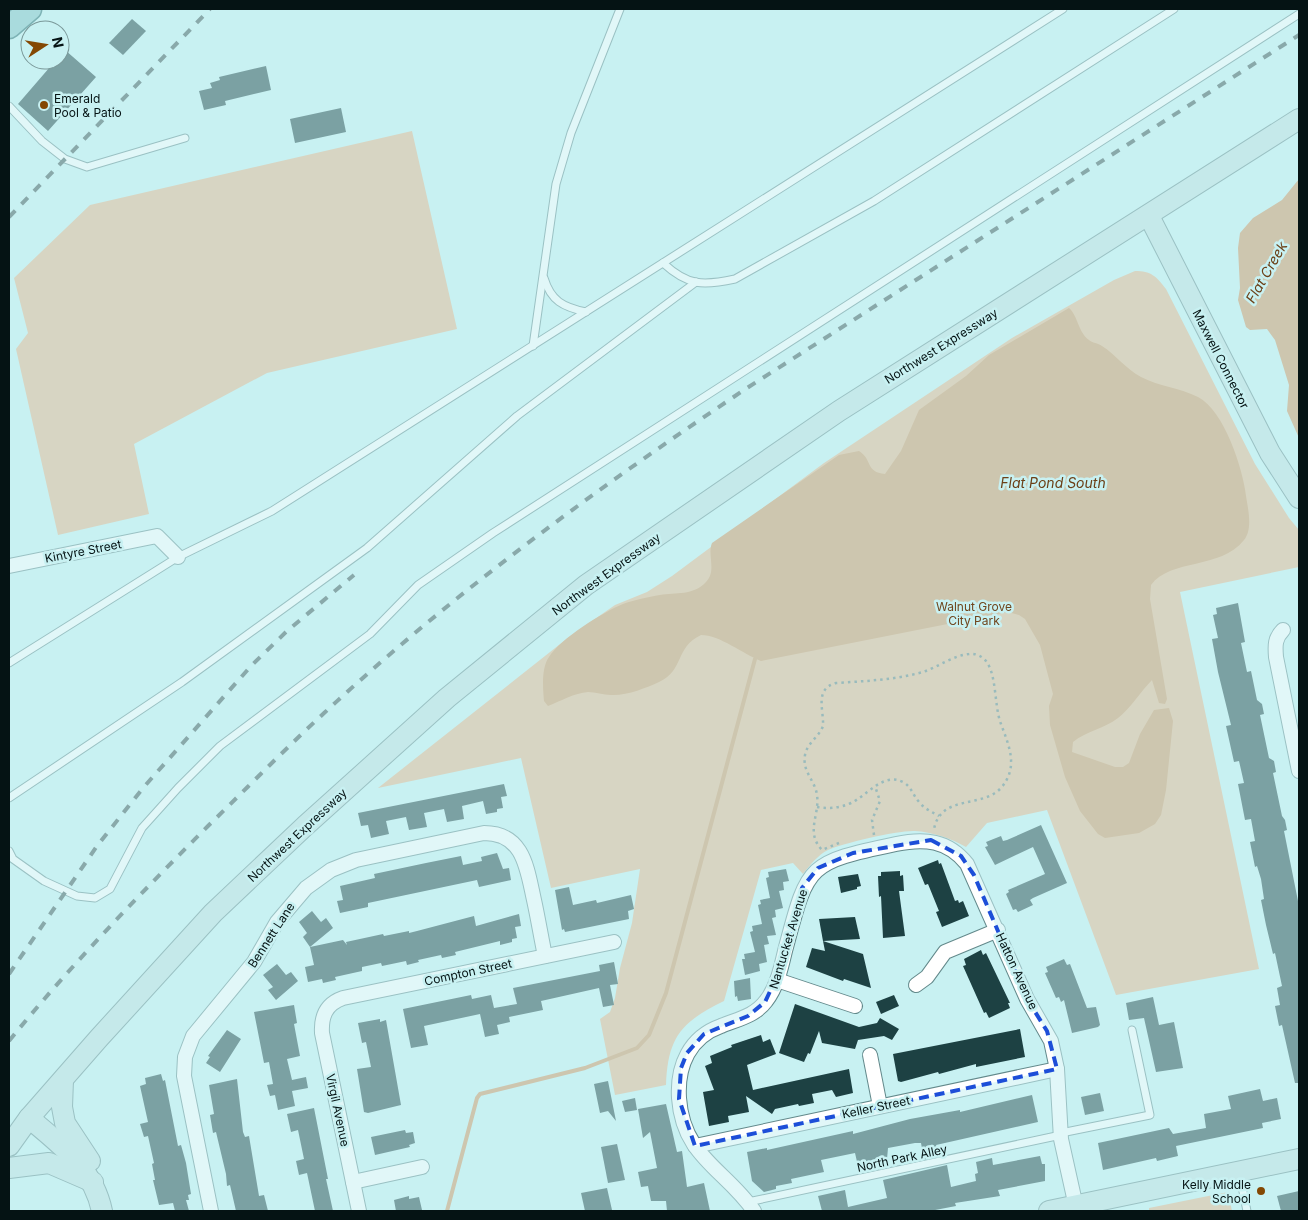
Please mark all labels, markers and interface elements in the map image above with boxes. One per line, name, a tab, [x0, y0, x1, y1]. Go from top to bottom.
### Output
north arrow	[20, 20, 70, 70]
text: N	[49, 35, 68, 49]
place label: Emerald Pool & Patio	[54, 91, 122, 120]
marker: Emerald Pool & Patio	[38, 99, 50, 111]
water label: Flat Creek	[1242, 238, 1290, 306]
street label: Northwest Expressway	[882, 305, 1000, 387]
street label: Maxwell Connector	[1189, 307, 1253, 412]
water label: Flat Pond South	[1000, 474, 1106, 491]
street label: Northwest Expressway	[549, 529, 663, 618]
street label: Kintyre Street	[43, 536, 123, 566]
park label: Walnut Grove City Park	[936, 599, 1012, 628]
street label: Northwest Expressway	[244, 785, 350, 885]
street label: Nantucket Avenue	[766, 887, 810, 991]
street label: Bennett Lane	[244, 900, 298, 970]
street label: Hatton Avenue	[993, 930, 1041, 1012]
street label: Compton Street	[423, 955, 513, 989]
street label: Virgil Avenue	[323, 1072, 353, 1148]
street label: Keller Street	[841, 1092, 911, 1122]
street label: North Park Alley	[855, 1141, 949, 1175]
place label: Kelly Middle School	[1182, 1177, 1251, 1206]
marker: Kelly Middle School	[1255, 1185, 1267, 1197]

